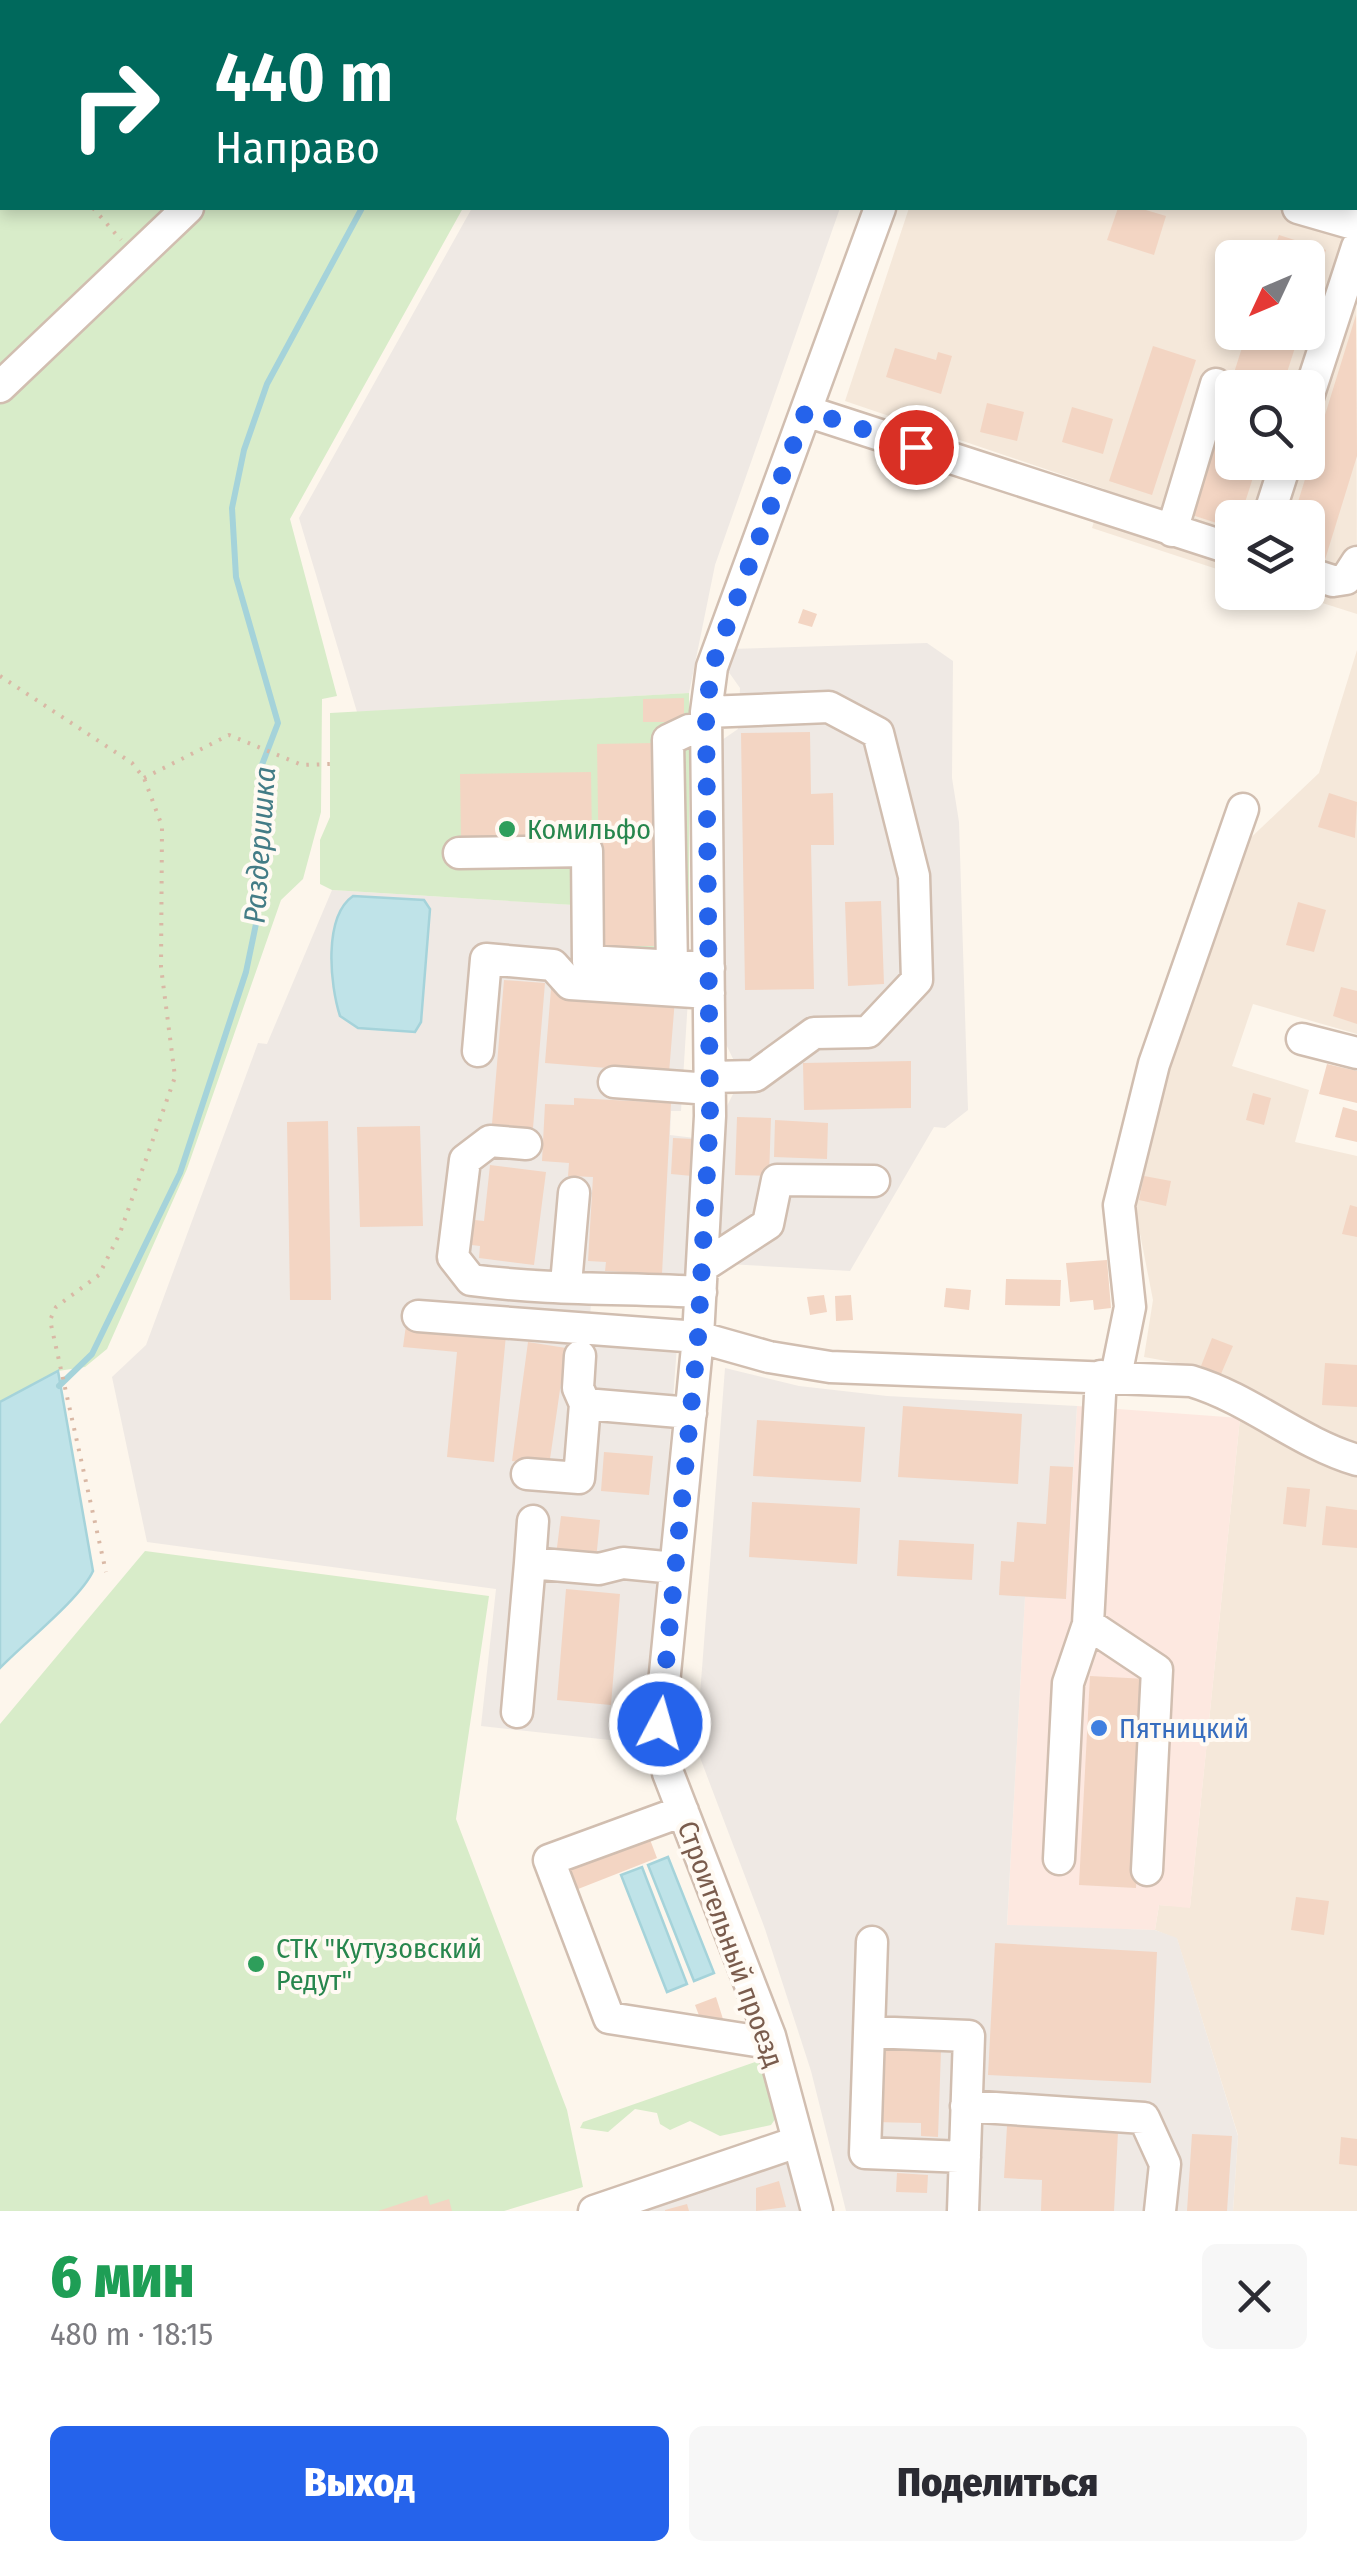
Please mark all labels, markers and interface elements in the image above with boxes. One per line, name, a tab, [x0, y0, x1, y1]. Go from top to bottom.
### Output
text: 440 m	[215, 36, 393, 120]
icon: right	[50, 40, 180, 170]
text: Направо	[215, 121, 380, 175]
north arrow	[1215, 240, 1325, 350]
map controls	[1215, 240, 1325, 610]
button: search	[1215, 370, 1325, 480]
pin	[874, 405, 959, 490]
icon: arrive	[889, 420, 944, 475]
button: layers	[1215, 500, 1325, 610]
water label: Раздеришка	[237, 765, 283, 925]
place label: Комильфо	[527, 813, 651, 846]
marker: Комильфо	[496, 818, 518, 840]
position arrow	[608, 1672, 712, 1776]
place label: Пятницкий	[1119, 1712, 1249, 1745]
marker: Пятницкий	[1088, 1717, 1110, 1739]
street label: Строительный проезд	[671, 1817, 790, 2072]
place label: СТК "Кутузовский Редут"	[276, 1932, 482, 1997]
marker: СТК "Кутузовский Редут"	[245, 1953, 267, 1975]
text: 6 мин	[50, 2241, 195, 2313]
button: close	[1202, 2244, 1307, 2349]
text: 480 m · 18:15	[50, 2315, 213, 2353]
button: Выход	[50, 2426, 669, 2541]
button: Поделиться	[689, 2426, 1307, 2541]

